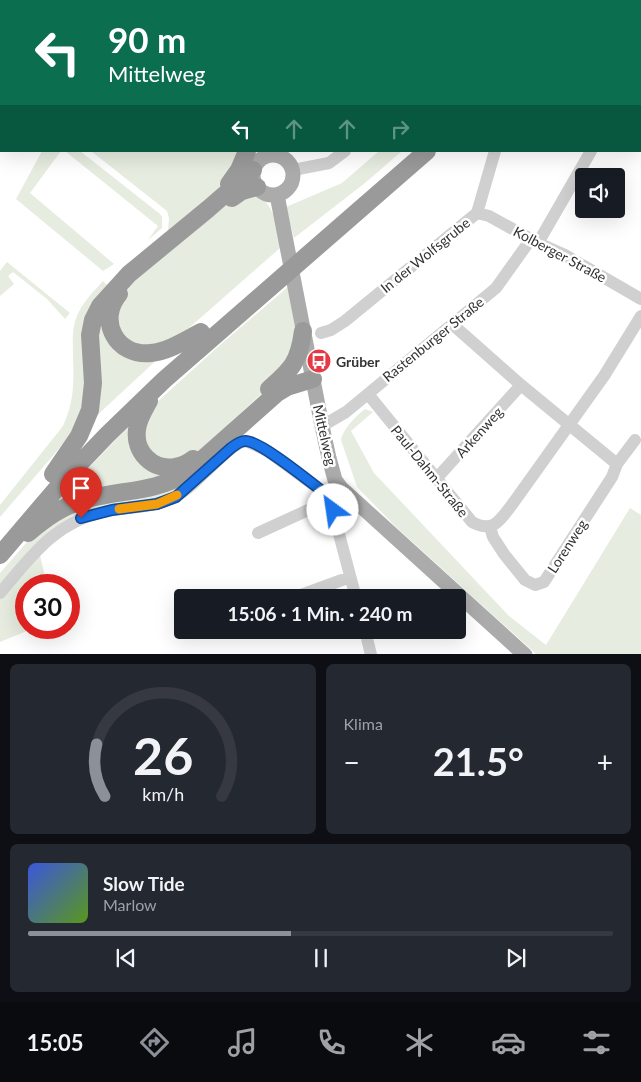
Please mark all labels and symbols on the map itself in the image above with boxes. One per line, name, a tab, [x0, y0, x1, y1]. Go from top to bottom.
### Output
street label: In der Wolfsgrube	[377, 214, 473, 296]
street label: Kolberger Straße	[511, 222, 609, 286]
street label: Rastenburger Straße	[379, 293, 487, 385]
bus stop icon: Grüber	[306, 348, 332, 374]
place label: Grüber	[336, 353, 381, 370]
street label: Mittelweg	[310, 403, 340, 467]
street label: Arkenweg	[452, 403, 506, 461]
street label: Paul-Dahm-Straße	[388, 422, 472, 520]
pin	[60, 467, 102, 518]
position arrow	[306, 483, 358, 535]
street label: Lorenweg	[543, 516, 591, 576]
speed limit sign: 30	[15, 574, 80, 639]

